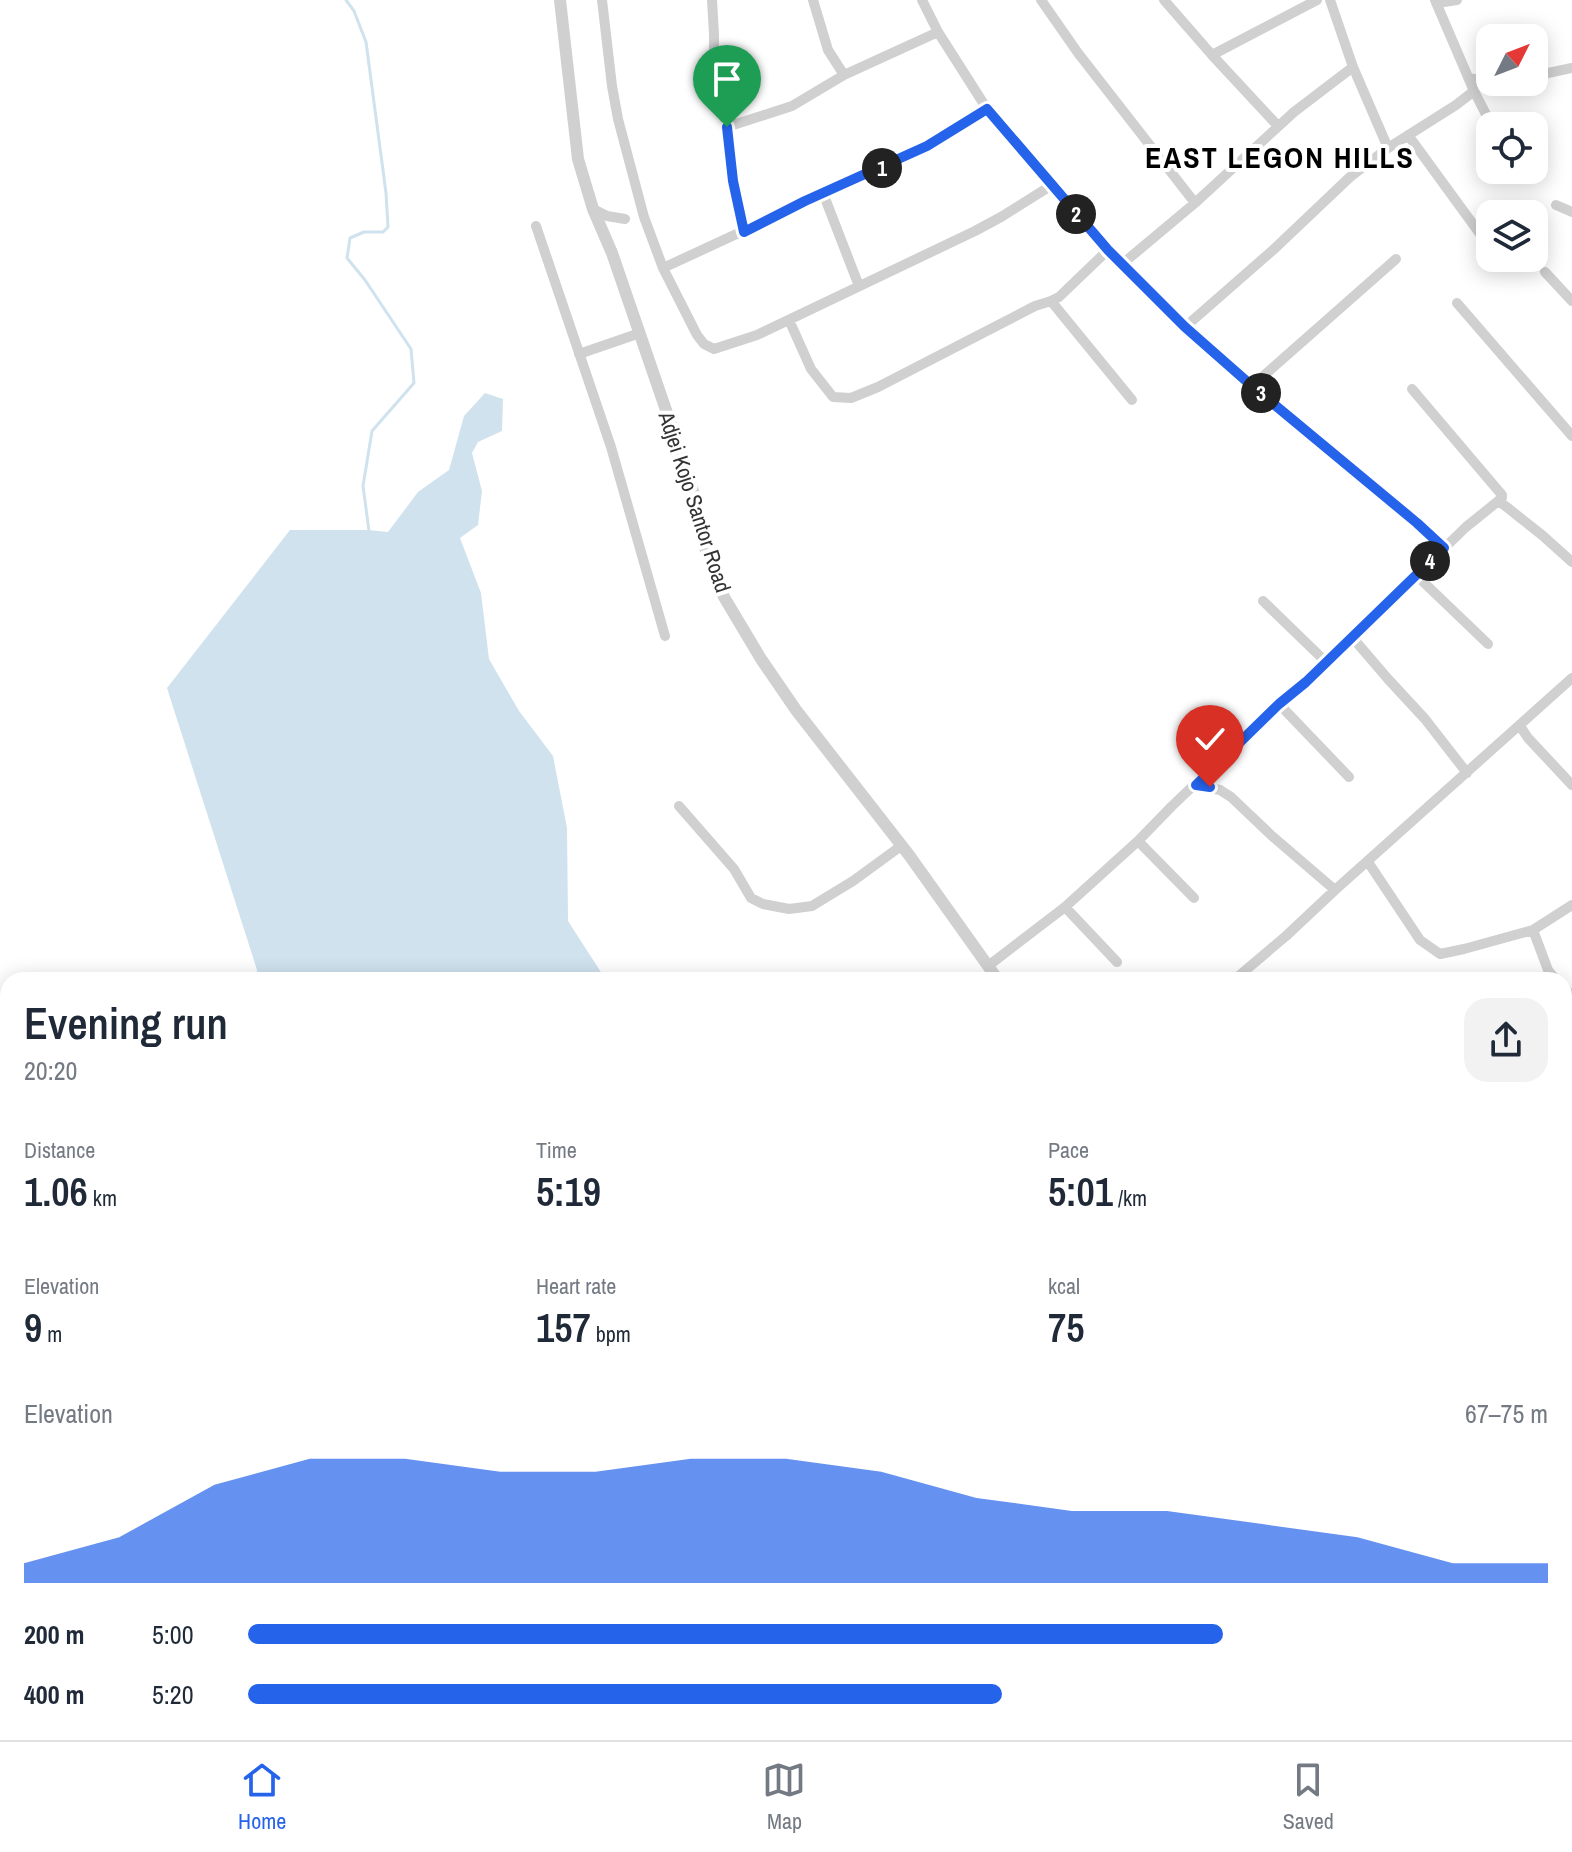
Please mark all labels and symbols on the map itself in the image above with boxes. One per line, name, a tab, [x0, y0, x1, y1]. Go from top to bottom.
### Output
north arrow	[1476, 24, 1548, 96]
pin	[693, 45, 761, 127]
district label: EAST LEGON HILLS	[1145, 137, 1415, 177]
pin: 1	[862, 148, 902, 188]
pin: 2	[1056, 194, 1096, 234]
pin: 3	[1241, 373, 1281, 413]
street label: Adjei Kojo Santor Road	[651, 407, 738, 596]
pin: 4	[1410, 541, 1450, 581]
pin	[1176, 705, 1244, 787]

